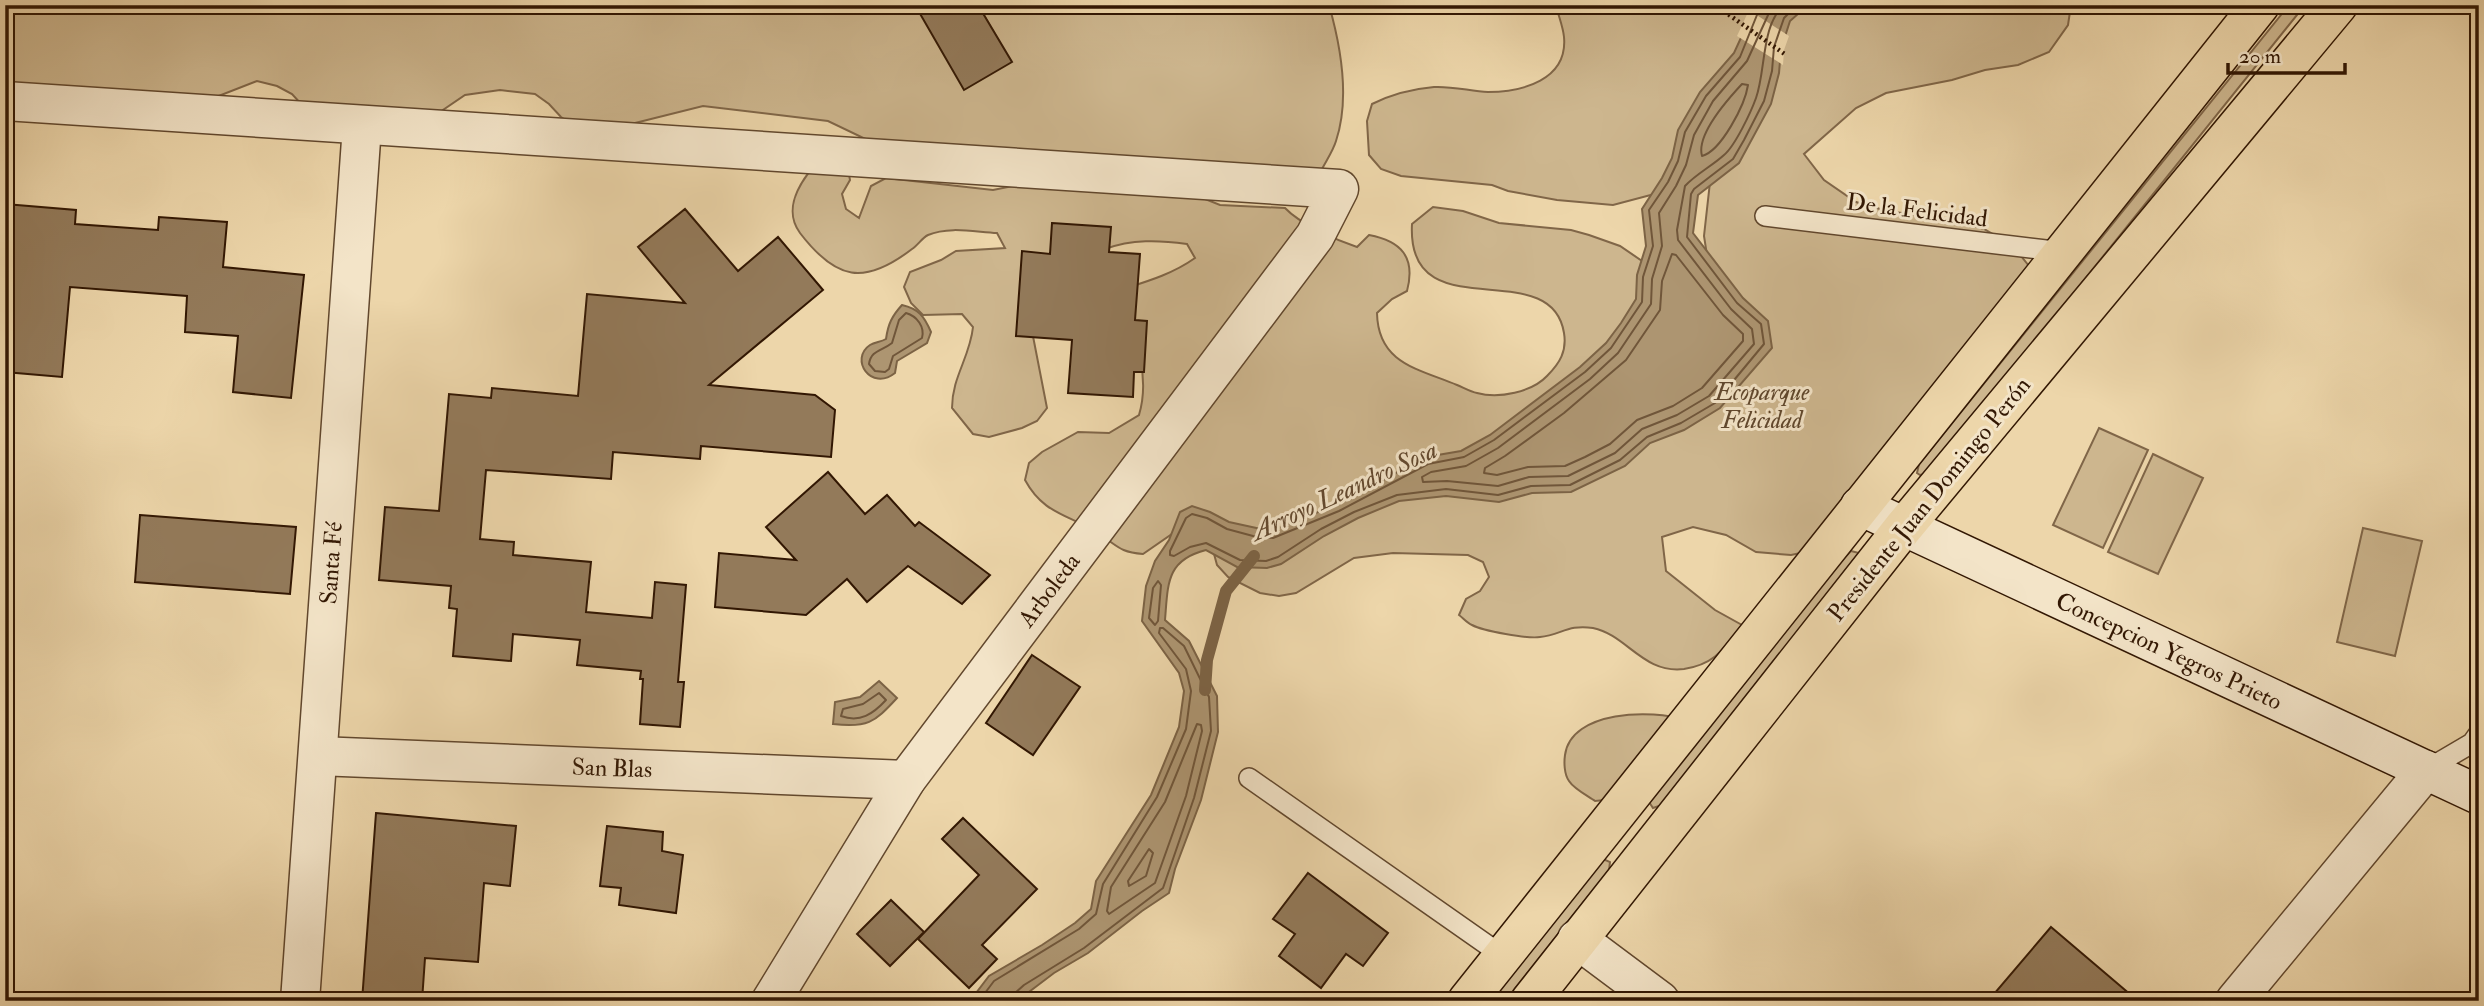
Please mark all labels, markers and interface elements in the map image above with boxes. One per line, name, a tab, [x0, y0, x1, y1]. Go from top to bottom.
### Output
scale bar	[2228, 32, 2346, 76]
text: 20 m	[2239, 43, 2281, 70]
street label: De la Felicidad	[1845, 186, 1990, 235]
street label: Presidente Juan Domingo Perón	[1821, 371, 2038, 628]
park label: Ecoparque Felicidad	[1713, 377, 1810, 436]
water label: Arroyo Leandro Sosa	[1244, 434, 1442, 549]
street label: Santa Fé	[313, 520, 350, 605]
street label: Arboleda	[1011, 546, 1088, 634]
street label: Concepcion Yegros Prieto	[2051, 585, 2287, 718]
street label: San Blas	[571, 752, 653, 785]

